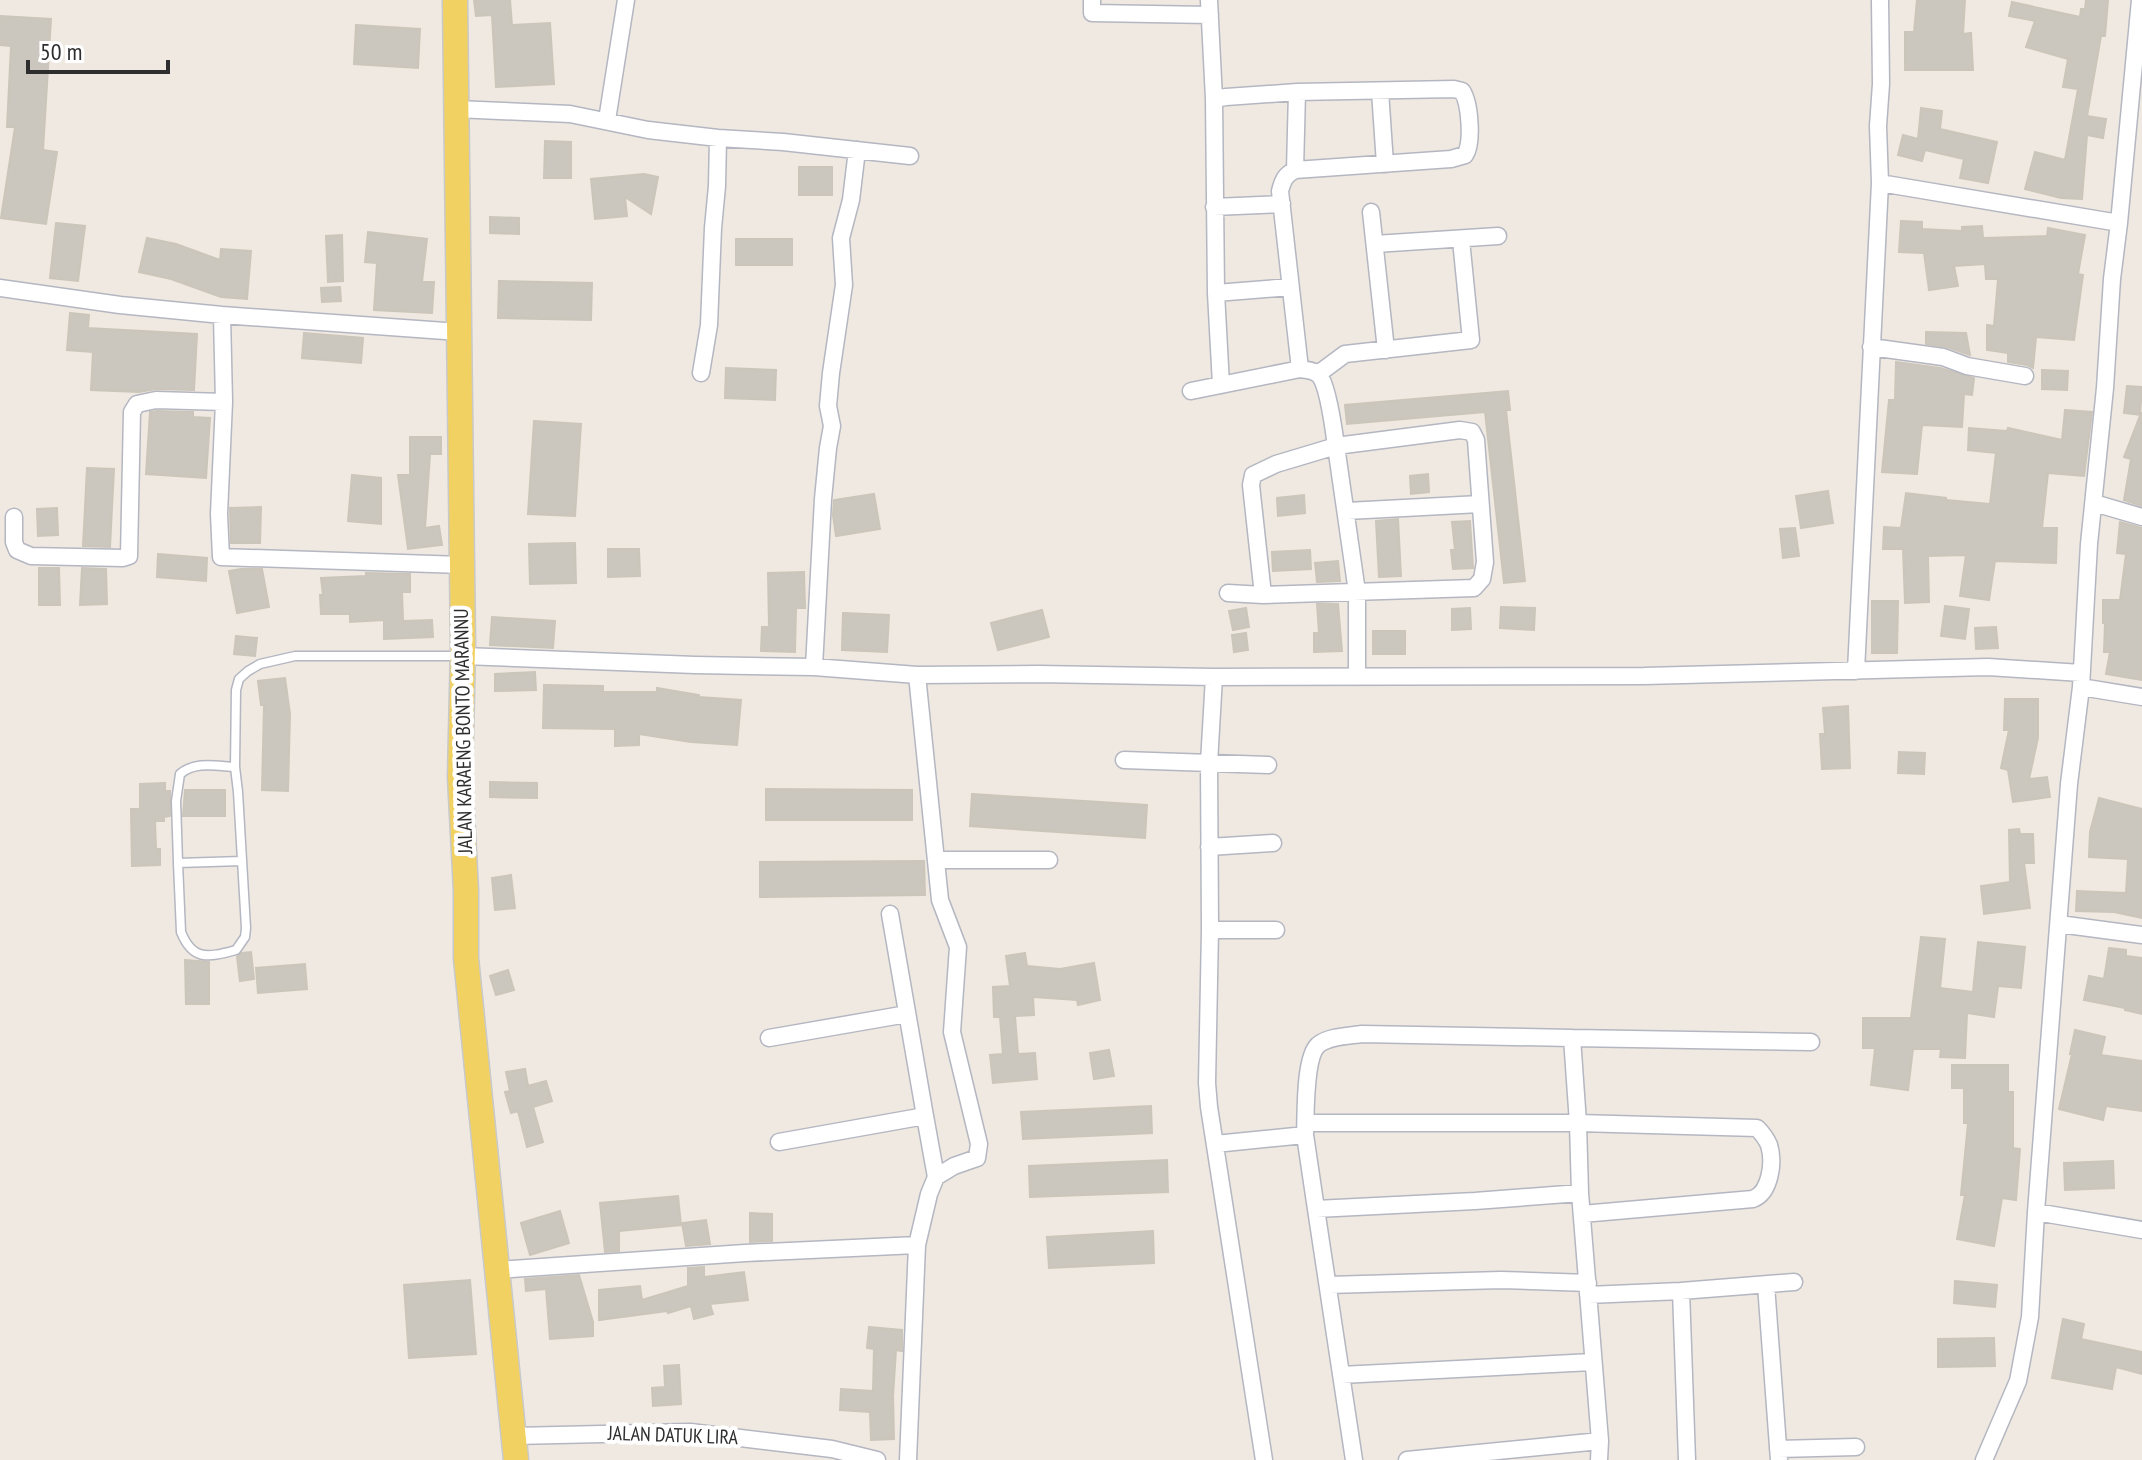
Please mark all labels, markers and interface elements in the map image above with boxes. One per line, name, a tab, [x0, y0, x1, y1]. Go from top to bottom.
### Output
scale bar	[28, 24, 168, 74]
text: 50 m	[40, 36, 82, 67]
street label: JALAN KARAENG BONTO MARANNU	[448, 608, 478, 855]
street label: JALAN DATUK LIRA	[607, 1420, 739, 1450]

